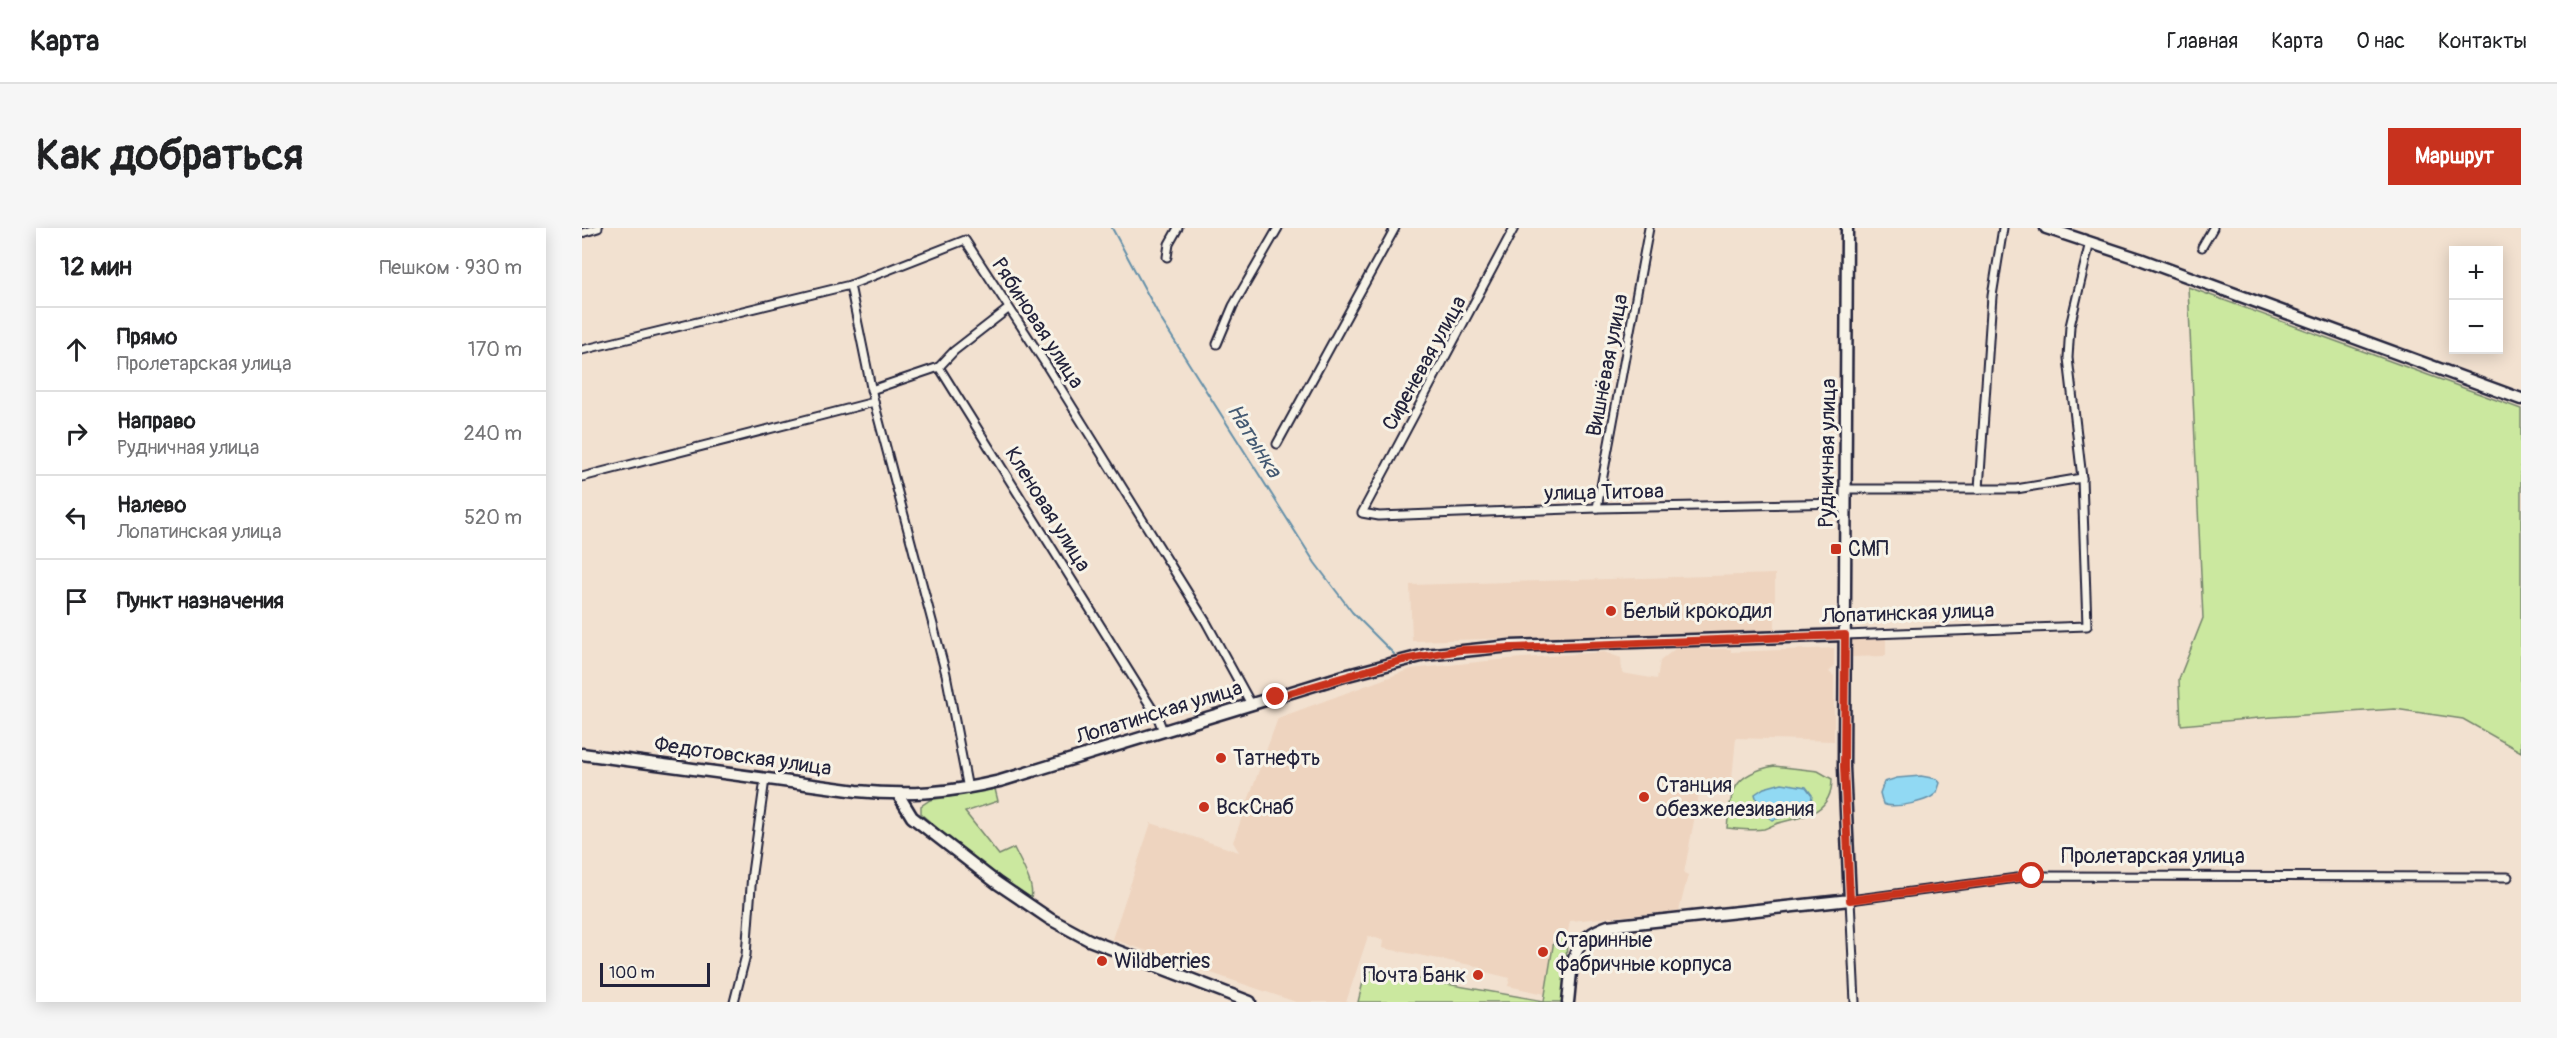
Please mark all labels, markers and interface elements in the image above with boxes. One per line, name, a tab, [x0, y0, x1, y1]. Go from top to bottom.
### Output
text: Карта	[30, 24, 99, 59]
text: Главная	[2167, 28, 2238, 55]
text: Карта	[2271, 28, 2323, 55]
text: О нас	[2356, 28, 2405, 55]
text: Контакты	[2438, 28, 2527, 55]
button: Маршрут	[2388, 128, 2521, 185]
text: Как добраться	[36, 130, 303, 182]
map controls	[2449, 246, 2503, 354]
button: +	[2449, 246, 2503, 300]
text: 12 мин	[60, 251, 132, 283]
street label: Рябиновая улица	[985, 253, 1090, 394]
text: Пешком · 930 m	[379, 255, 522, 280]
street label: Сиреневая улица	[1376, 291, 1473, 435]
street label: Вишнёвая улица	[1580, 291, 1635, 439]
button: −	[2449, 300, 2503, 354]
text: Прямо	[117, 323, 177, 351]
icon: ahead	[60, 333, 93, 366]
text: 170 m	[468, 337, 522, 362]
text: Пролетарская улица	[117, 351, 292, 376]
street label: Рудничная улица	[1813, 378, 1842, 528]
water label: Натынка	[1221, 398, 1289, 484]
text: Направо	[117, 407, 196, 435]
icon: right	[60, 417, 93, 450]
text: 240 m	[463, 421, 522, 446]
text: Рудничная улица	[117, 435, 259, 460]
street label: Кленовая улица	[998, 442, 1097, 577]
street label: улица Титова	[1543, 478, 1664, 507]
text: Налево	[117, 491, 186, 519]
icon: left	[60, 501, 93, 534]
text: 520 m	[464, 505, 522, 530]
text: Лопатинская улица	[117, 519, 281, 544]
place label: СМП	[1848, 536, 1889, 563]
marker: СМП	[1829, 542, 1843, 556]
icon: arrive	[60, 585, 93, 618]
text: Пункт назначения	[117, 587, 284, 615]
street label: Лопатинская улица	[1820, 597, 1995, 630]
place label: Белый крокодил	[1623, 598, 1772, 625]
marker: Белый крокодил	[1604, 604, 1618, 618]
street label: Лопатинская улица	[1072, 674, 1246, 751]
route end	[1262, 683, 1288, 709]
street label: Федотовская улица	[653, 731, 833, 782]
place label: Татнефть	[1233, 745, 1321, 772]
marker: Татнефть	[1214, 751, 1228, 765]
place label: Станция обезжелезивания	[1656, 772, 1814, 823]
marker: Станция обезжелезивания	[1637, 790, 1651, 804]
place label: ВскСнаб	[1216, 794, 1294, 821]
marker: ВскСнаб	[1197, 800, 1211, 814]
street label: Пролетарская улица	[2061, 843, 2245, 870]
route start	[2018, 862, 2044, 888]
place label: Старинные фабричные корпуса	[1555, 927, 1732, 978]
marker: Старинные фабричные корпуса	[1536, 945, 1550, 959]
place label: Wildberries	[1114, 948, 1211, 975]
marker: Wildberries	[1095, 954, 1109, 968]
scale bar	[600, 960, 710, 988]
place label: Почта Банк	[1363, 962, 1466, 989]
text: 100 m	[609, 963, 655, 983]
marker: Почта Банк	[1471, 968, 1485, 982]

